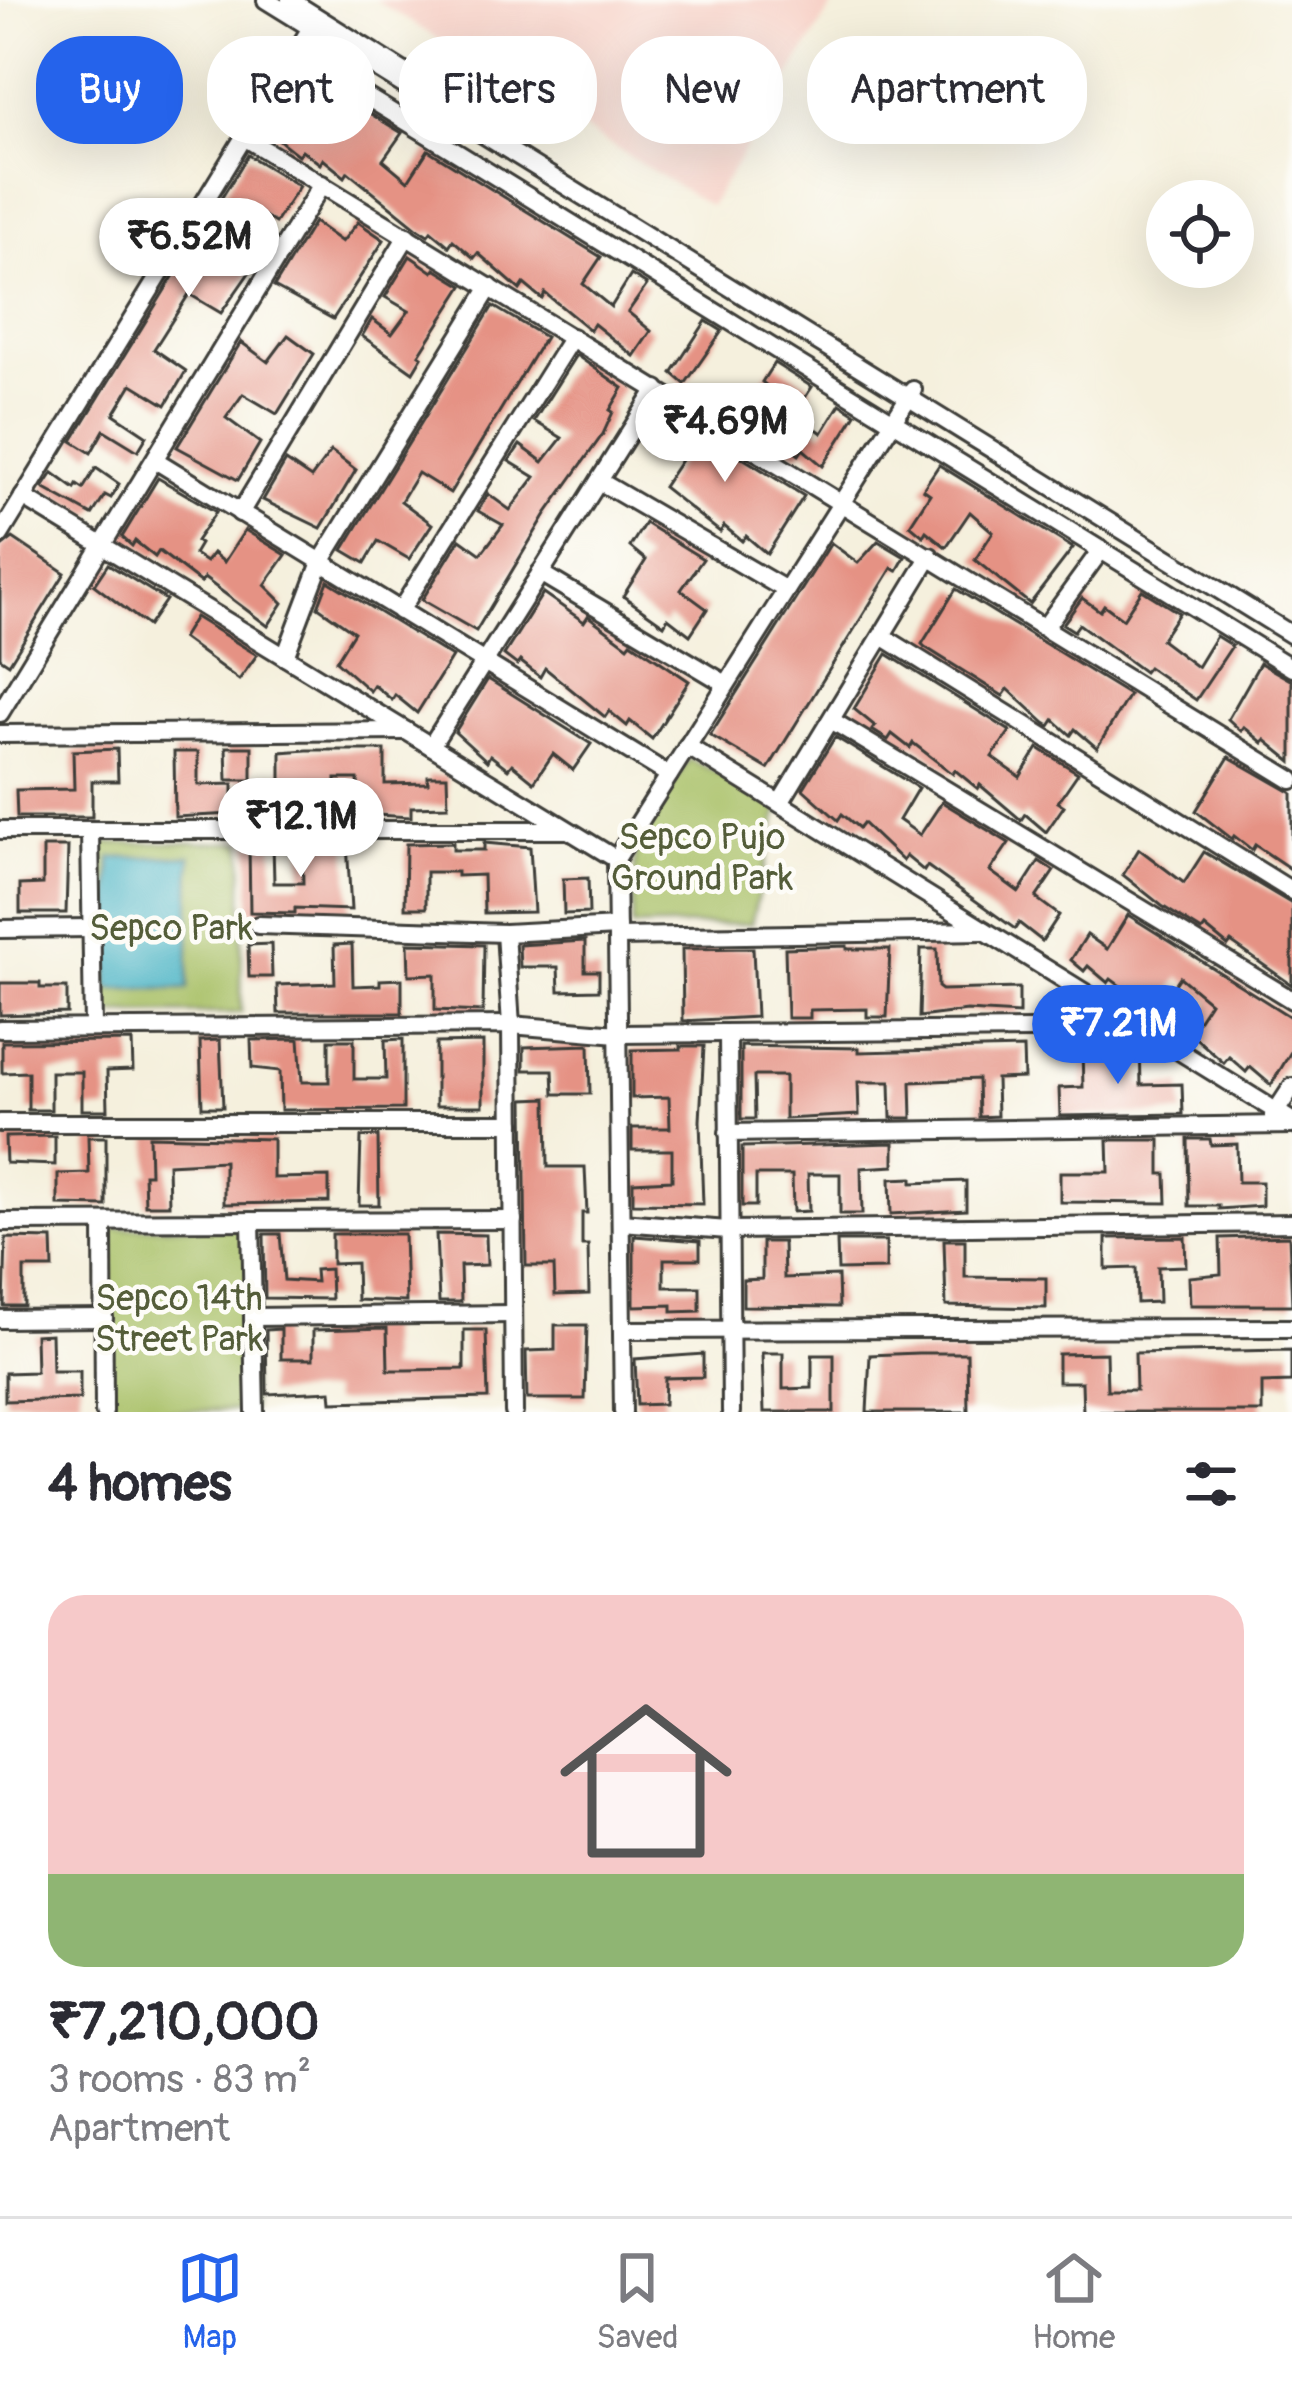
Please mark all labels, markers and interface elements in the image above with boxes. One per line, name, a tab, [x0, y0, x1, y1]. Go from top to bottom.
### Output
chip: Buy	[36, 36, 183, 144]
chip: Rent	[207, 36, 375, 144]
chip: Filters	[399, 36, 597, 144]
chip: New	[621, 36, 783, 144]
chip: Apartment	[807, 36, 1087, 144]
map controls	[1146, 180, 1254, 288]
button: locate	[1146, 180, 1254, 288]
pin: ₹6.52M	[91, 198, 287, 300]
text: ₹6.52M	[126, 212, 252, 261]
pin: ₹4.69M	[627, 383, 823, 485]
text: ₹4.69M	[662, 397, 788, 446]
pin: ₹12.1M	[203, 778, 399, 880]
text: ₹12.1M	[245, 792, 357, 841]
park label: Sepco Pujo Ground Park	[611, 815, 793, 901]
park label: Sepco Park	[89, 906, 253, 951]
pin: ₹7.21M	[1020, 985, 1216, 1087]
text: ₹7.21M	[1059, 999, 1177, 1048]
park label: Sepco 14th Street Park	[95, 1276, 263, 1362]
icon: filters	[1178, 1451, 1244, 1517]
text: 4 homes	[48, 1452, 232, 1516]
icon: home	[538, 1673, 754, 1889]
text: ₹7,210,000	[48, 1991, 319, 2055]
text: 3 rooms · 83 m²	[48, 2055, 311, 2104]
text: Apartment	[48, 2104, 230, 2153]
tab: Map	[177, 2245, 243, 2358]
tab: Saved	[596, 2245, 678, 2358]
tab: Home	[1032, 2245, 1115, 2358]

